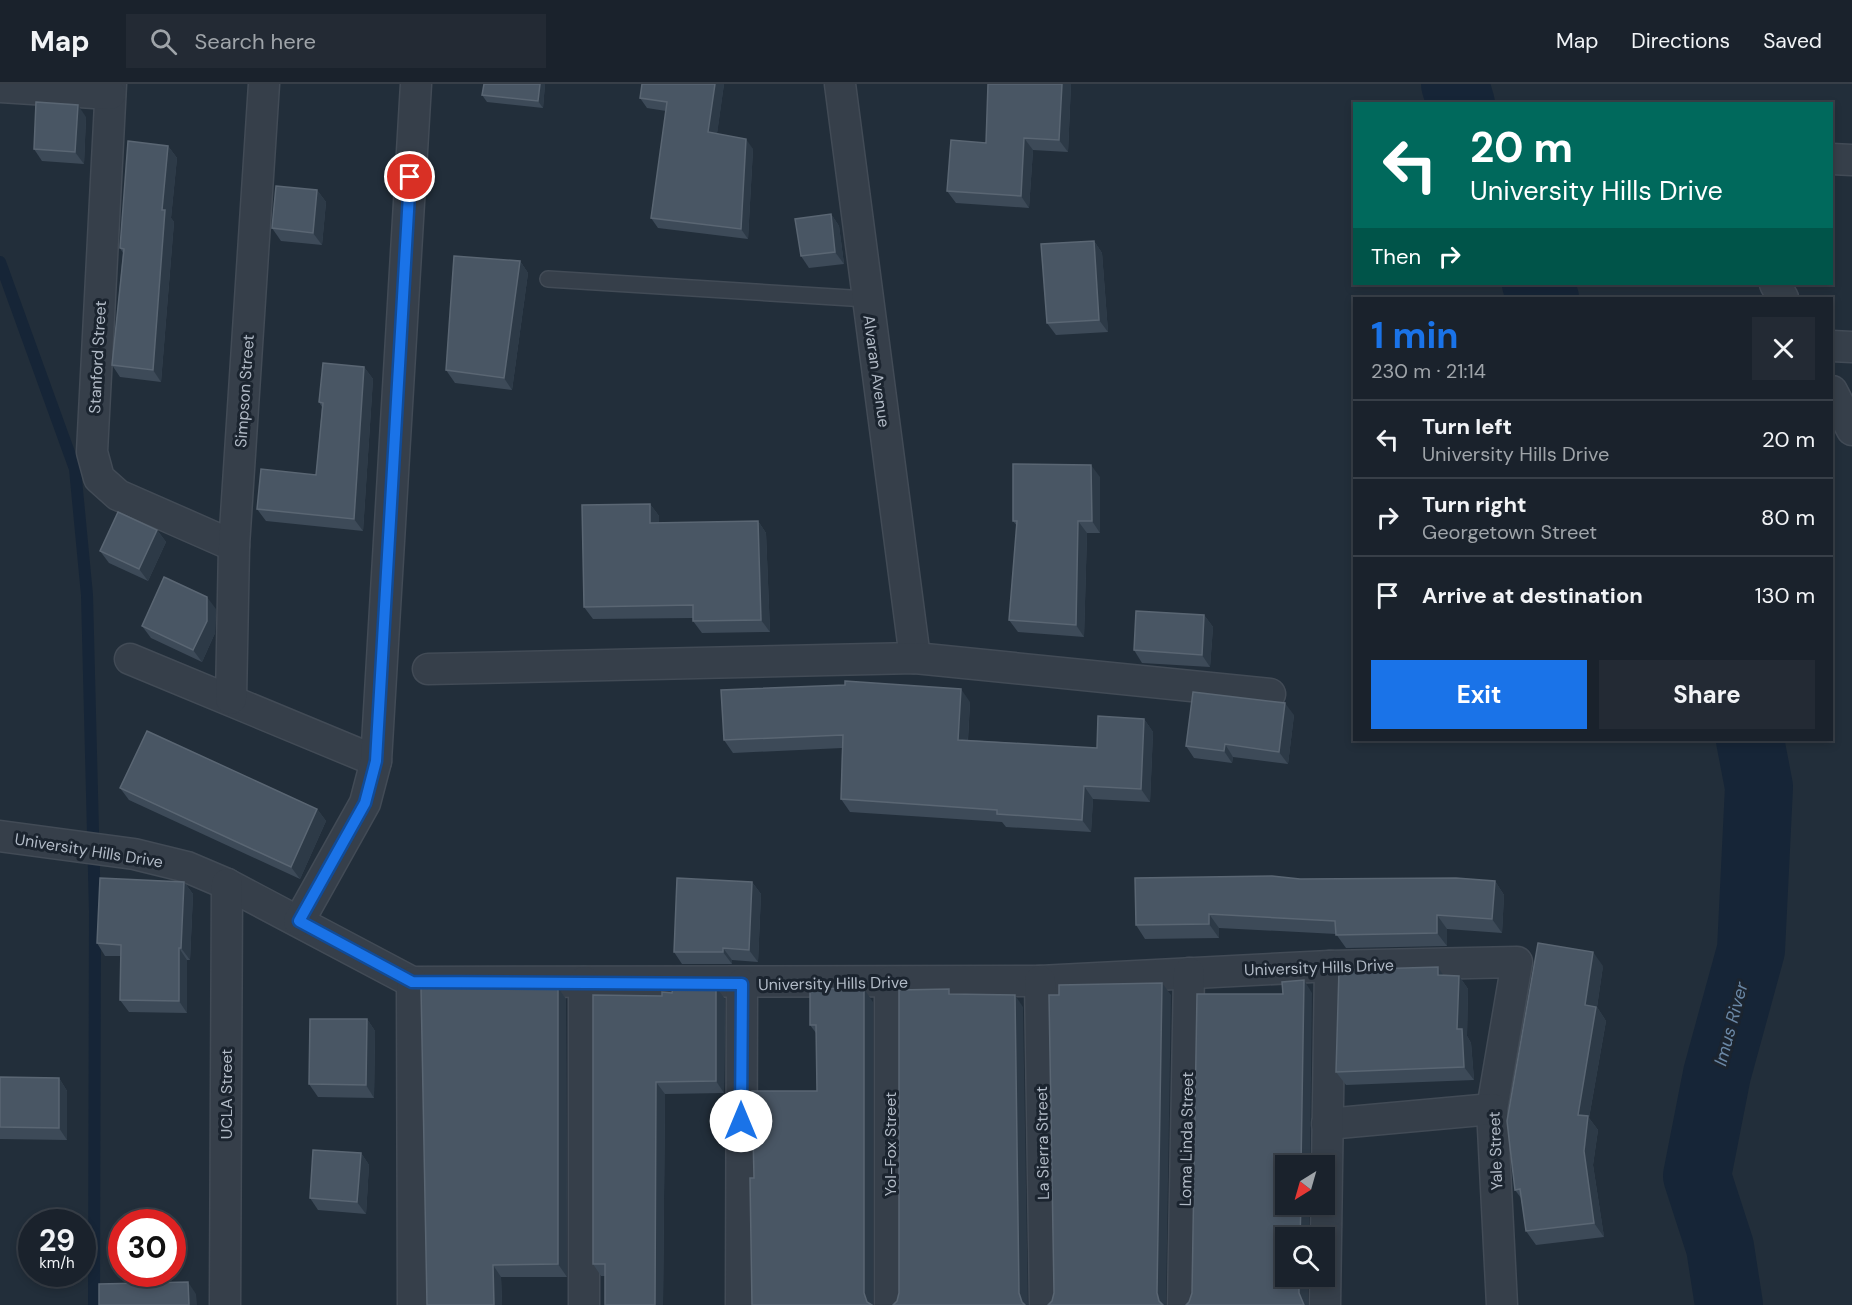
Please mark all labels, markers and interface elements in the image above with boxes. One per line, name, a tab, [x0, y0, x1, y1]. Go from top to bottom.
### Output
search box	[126, 14, 546, 68]
text: Map	[30, 23, 90, 60]
icon: search	[147, 25, 180, 58]
text: Search here	[195, 27, 316, 56]
text: Map	[1556, 27, 1598, 55]
text: Directions	[1631, 27, 1730, 55]
text: Saved	[1763, 27, 1822, 55]
text: 20 m	[1470, 120, 1573, 175]
icon: left	[1371, 126, 1449, 204]
pin	[384, 151, 435, 202]
icon: arrive	[393, 160, 426, 193]
text: University Hills Drive	[1470, 173, 1723, 208]
icon: right	[1433, 240, 1466, 273]
text: Then	[1371, 242, 1421, 271]
street label: Stanford Street	[84, 300, 111, 414]
text: 1 min	[1371, 312, 1459, 359]
street label: Alvaran Avenue	[858, 313, 895, 429]
button: close	[1752, 317, 1815, 380]
street label: Simpson Street	[230, 334, 259, 448]
text: 230 m · 21:14	[1371, 358, 1486, 384]
text: Turn left	[1422, 412, 1512, 441]
icon: left	[1371, 423, 1404, 456]
text: 20 m	[1762, 425, 1815, 454]
text: University Hills Drive	[1422, 441, 1609, 467]
text: Turn right	[1422, 490, 1527, 519]
icon: right	[1371, 501, 1404, 534]
text: 80 m	[1761, 503, 1815, 532]
text: Georgetown Street	[1422, 519, 1597, 545]
icon: arrive	[1371, 579, 1404, 612]
text: Arrive at destination	[1422, 581, 1643, 610]
text: 130 m	[1755, 581, 1815, 610]
button: Exit	[1371, 660, 1587, 729]
button: Share	[1599, 660, 1815, 729]
street label: University Hills Drive	[13, 828, 165, 873]
street label: University Hills Drive	[1244, 954, 1394, 981]
street label: University Hills Drive	[758, 972, 908, 995]
water label: Imus River	[1708, 978, 1754, 1069]
street label: UCLA Street	[216, 1049, 237, 1139]
street label: Loma Linda Street	[1175, 1072, 1198, 1206]
street label: La Sierra Street	[1031, 1086, 1054, 1200]
position arrow	[709, 1089, 773, 1153]
street label: Yol-Fox Street	[880, 1092, 901, 1196]
street label: Yale Street	[1484, 1111, 1507, 1191]
north arrow	[1275, 1155, 1335, 1215]
map controls	[1275, 1155, 1335, 1287]
speed limit sign: 30	[108, 1209, 186, 1287]
text: 29	[39, 1221, 75, 1260]
button: search	[1275, 1227, 1335, 1287]
text: km/h	[39, 1253, 75, 1273]

